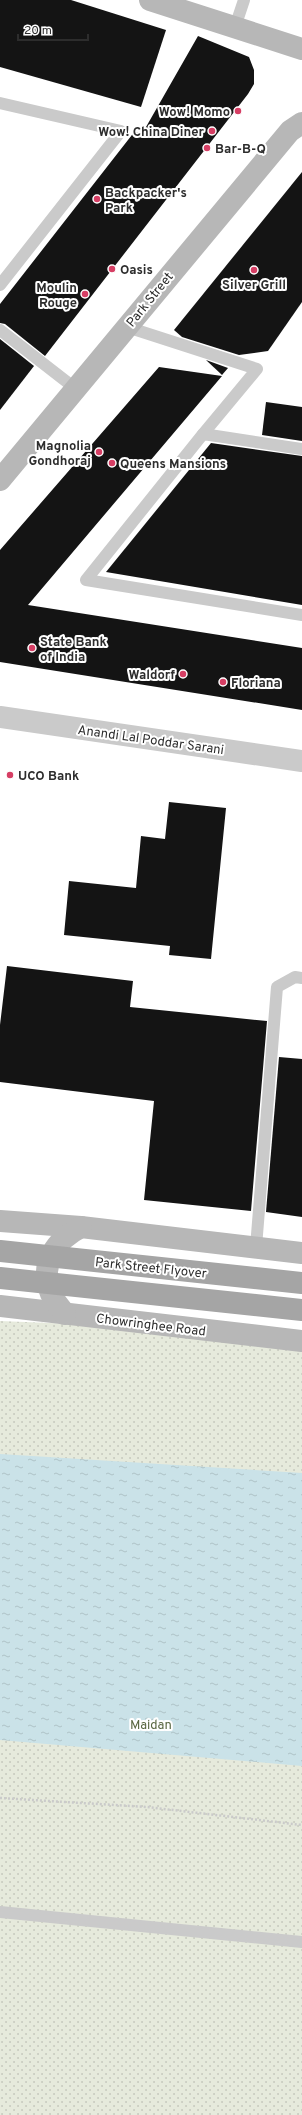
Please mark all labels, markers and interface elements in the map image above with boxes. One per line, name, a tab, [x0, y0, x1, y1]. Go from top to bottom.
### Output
scale bar	[18, 16, 88, 42]
text: 20 m	[24, 23, 52, 39]
place label: Wow! Momo	[159, 105, 230, 121]
marker: Wow! Momo	[233, 106, 243, 116]
place label: Wow! China Diner	[98, 125, 205, 141]
marker: Wow! China Diner	[207, 126, 217, 136]
place label: Bar-B-Q	[215, 142, 266, 158]
marker: Bar-B-Q	[202, 143, 212, 153]
place label: Backpacker's Park	[105, 186, 187, 217]
marker: Backpacker's Park	[92, 194, 102, 204]
place label: Oasis	[120, 263, 153, 279]
marker: Oasis	[107, 264, 117, 274]
marker: Silver Grill	[249, 265, 259, 275]
street label: Park Street	[124, 270, 177, 331]
place label: Silver Grill	[222, 278, 286, 294]
place label: Moulin Rouge	[36, 281, 77, 312]
marker: Moulin Rouge	[80, 289, 90, 299]
place label: Magnolia Gondhoraj	[28, 439, 91, 470]
marker: Magnolia Gondhoraj	[94, 447, 104, 457]
place label: Queens Mansions	[120, 457, 226, 473]
marker: Queens Mansions	[107, 458, 117, 468]
place label: State Bank of India	[40, 635, 107, 666]
marker: State Bank of India	[27, 643, 37, 653]
place label: Waldorf	[129, 668, 175, 684]
marker: Waldorf	[178, 669, 188, 679]
place label: Floriana	[231, 676, 281, 692]
marker: Floriana	[218, 677, 228, 687]
street label: Anandi Lal Poddar Sarani	[77, 723, 225, 759]
place label: UCO Bank	[18, 769, 79, 785]
marker: UCO Bank	[5, 770, 15, 780]
street label: Park Street Flyover	[94, 1255, 207, 1283]
street label: Chowringhee Road	[95, 1311, 206, 1341]
park label: Maidan	[130, 1718, 172, 1734]

